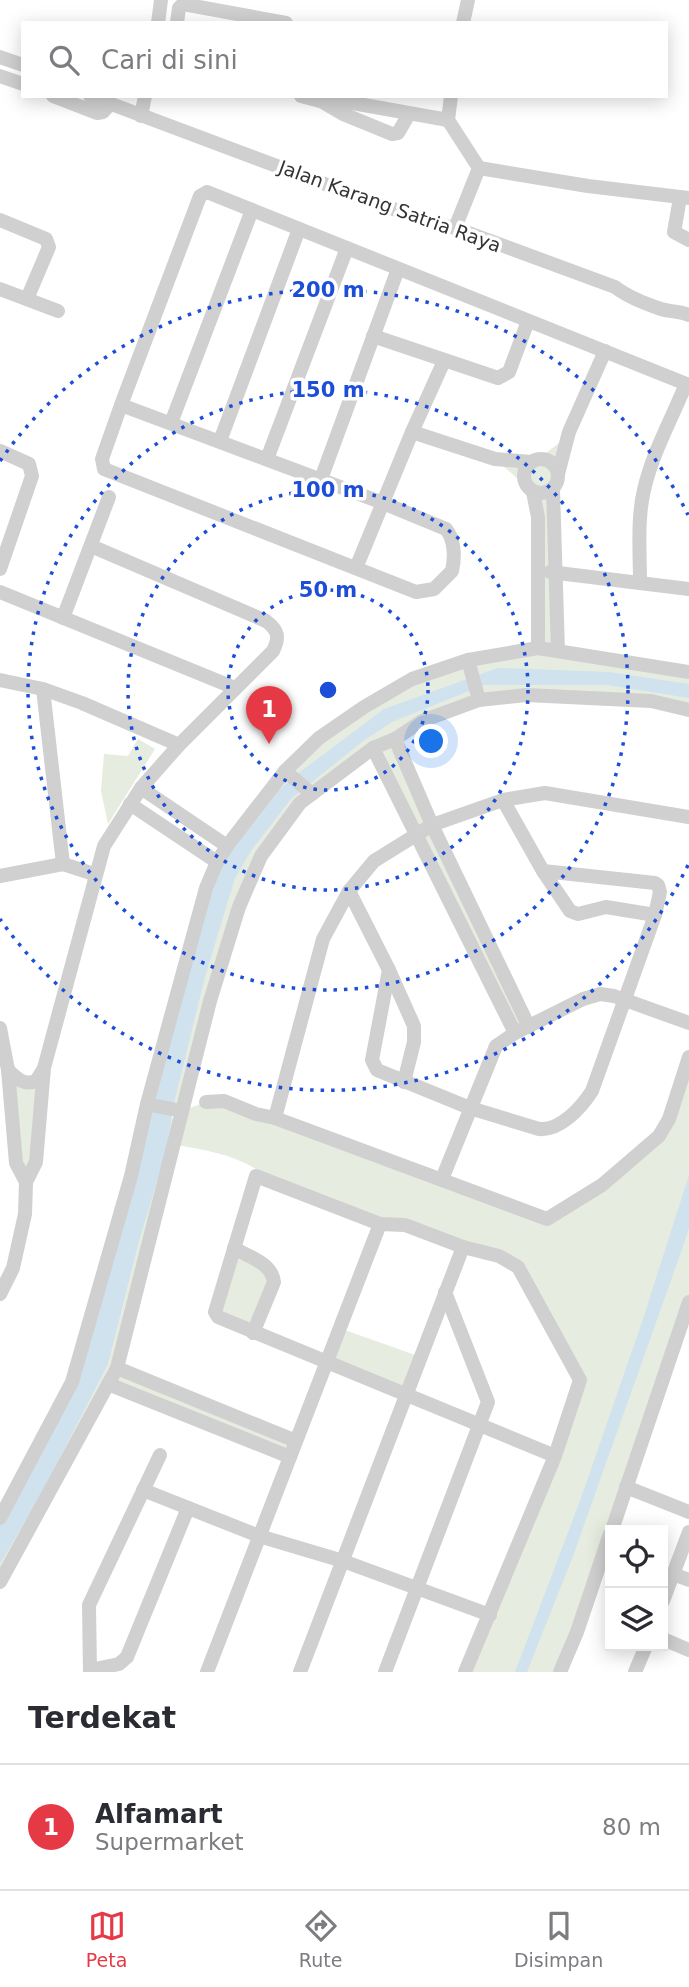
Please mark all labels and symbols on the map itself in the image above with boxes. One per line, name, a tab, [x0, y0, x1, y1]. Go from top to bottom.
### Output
street label: Jalan Karang Satria Raya	[275, 155, 504, 256]
text: 200 m	[291, 278, 365, 302]
text: 150 m	[291, 378, 365, 402]
text: 100 m	[291, 478, 365, 502]
text: 50 m	[299, 578, 357, 602]
centre of rings	[316, 678, 340, 702]
pin: 1	[246, 686, 292, 744]
your location	[414, 724, 448, 758]

